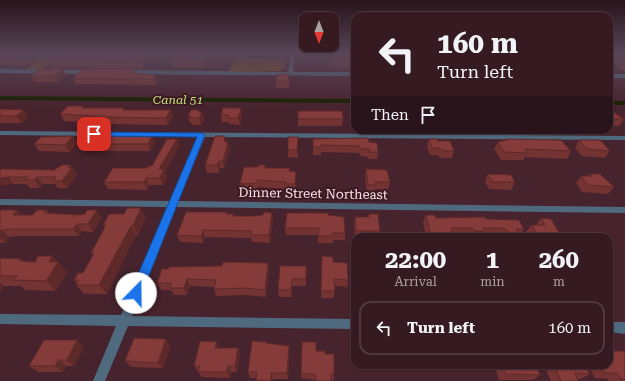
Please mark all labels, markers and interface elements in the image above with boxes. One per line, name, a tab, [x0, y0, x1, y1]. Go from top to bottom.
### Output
north arrow	[299, 12, 339, 52]
map controls	[299, 12, 339, 52]
text: 160 m	[437, 27, 518, 60]
icon: left	[371, 28, 423, 80]
text: Turn left	[437, 61, 513, 82]
water label: Canal 51	[153, 93, 203, 107]
icon: arrive	[417, 104, 439, 126]
text: Then	[371, 106, 409, 124]
pin	[77, 117, 111, 151]
icon: arrive	[83, 123, 105, 145]
street label: Dinner Street Northeast	[238, 185, 388, 202]
text: 22:00	[385, 246, 446, 274]
text: 1	[486, 246, 499, 274]
text: 260	[539, 246, 579, 274]
position arrow	[115, 272, 157, 314]
text: Arrival	[395, 274, 437, 289]
text: min	[480, 274, 505, 289]
text: m	[553, 274, 565, 289]
icon: left	[373, 317, 395, 339]
text: Turn left	[407, 319, 475, 337]
text: 160 m	[548, 319, 591, 337]

